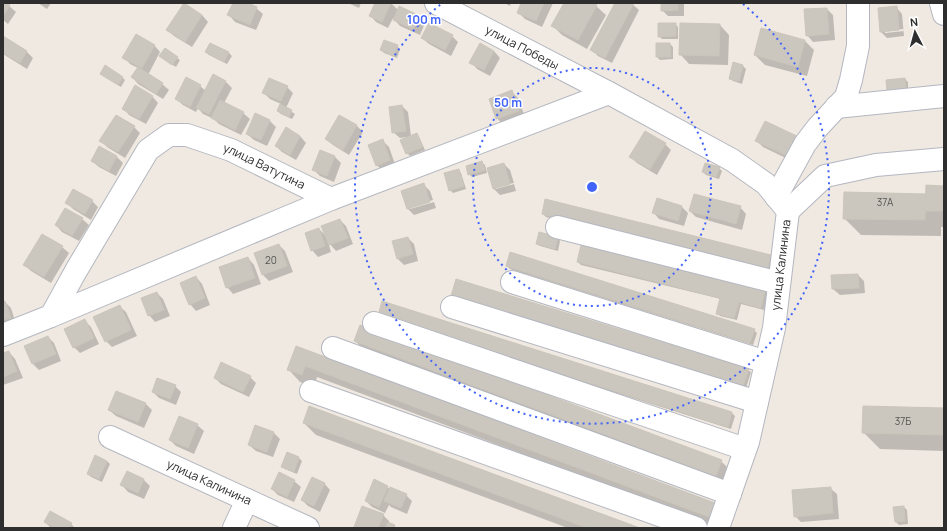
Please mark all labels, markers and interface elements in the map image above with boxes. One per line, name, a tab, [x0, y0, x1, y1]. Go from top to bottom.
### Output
text: 100 m	[407, 11, 441, 28]
north arrow	[895, 12, 935, 52]
text: N	[909, 14, 919, 29]
street label: улица Победы	[482, 21, 562, 74]
text: 50 m	[494, 94, 522, 111]
street label: улица Ватутина	[221, 139, 308, 193]
centre of rings	[585, 180, 599, 194]
house number: 37А	[877, 195, 894, 209]
street label: улица Калинина	[766, 218, 795, 311]
house number: 20	[265, 253, 277, 267]
house number: 37Б	[895, 414, 911, 428]
street label: улица Калинина	[164, 455, 254, 509]

